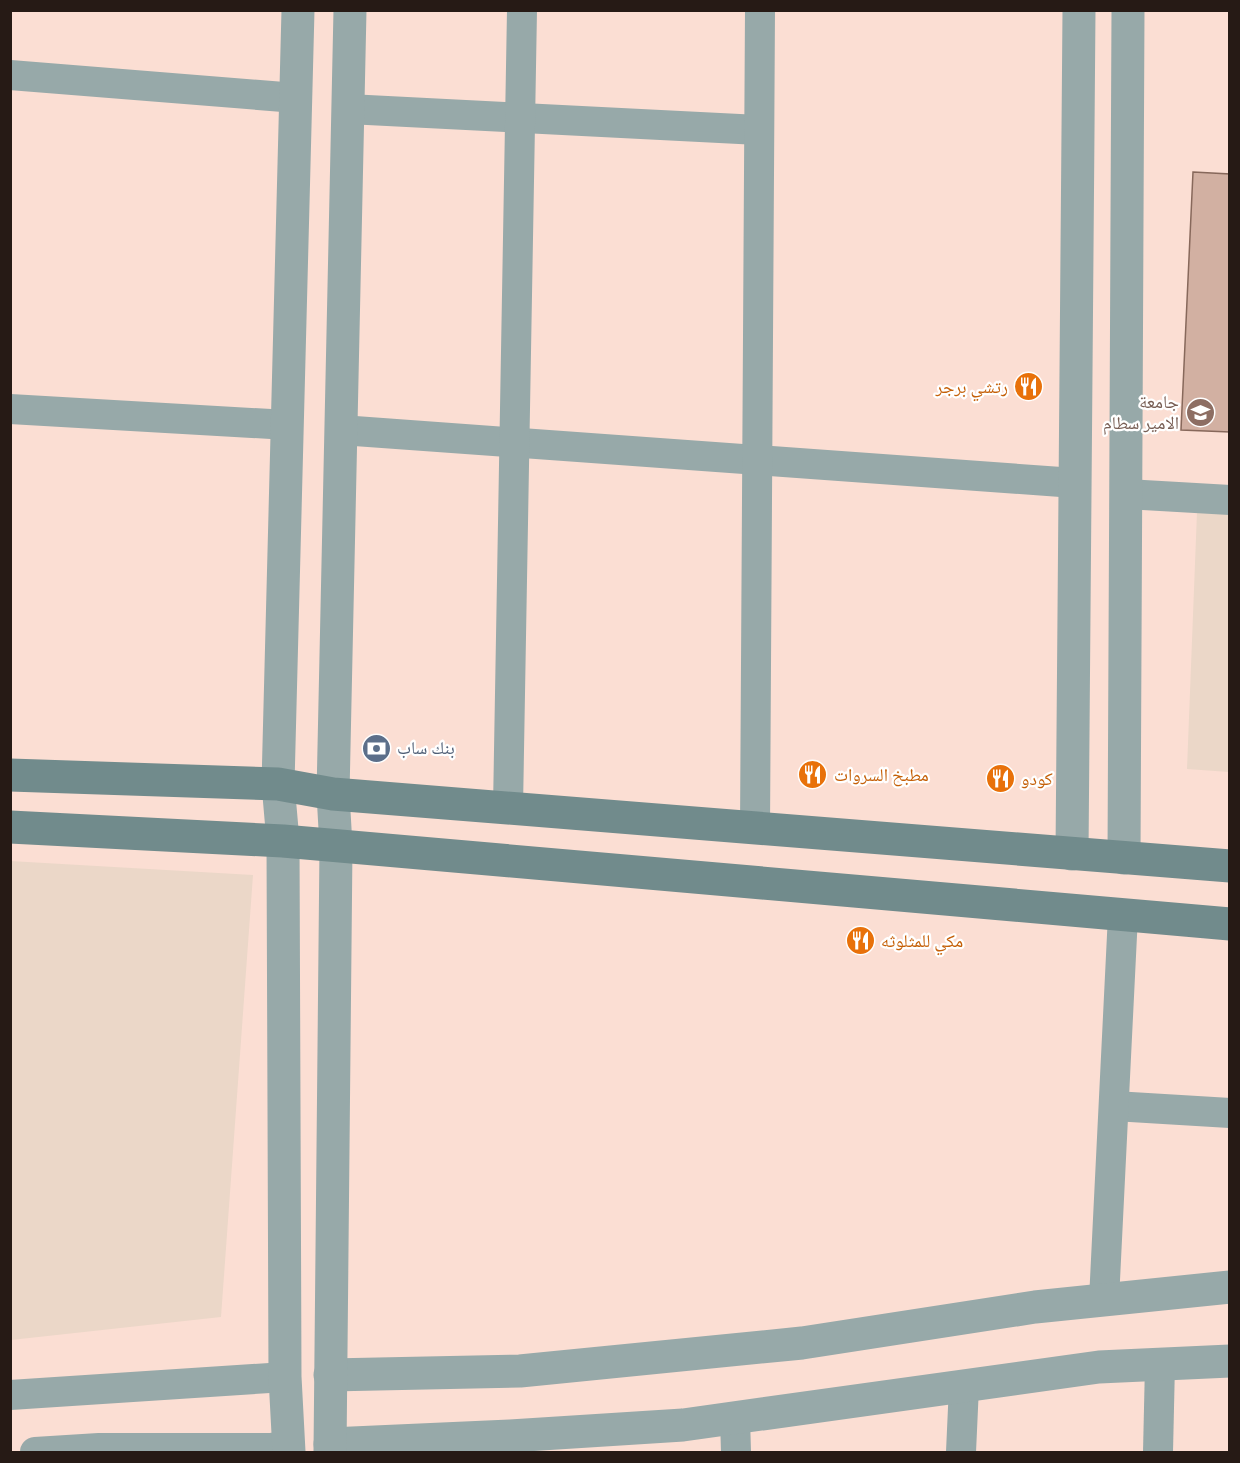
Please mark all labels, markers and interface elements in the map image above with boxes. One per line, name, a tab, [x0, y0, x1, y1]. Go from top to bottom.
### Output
restaurant icon: رتشي برجر	[1013, 371, 1045, 403]
place label: رتشي برجر	[935, 375, 1008, 402]
place label: جامعة الامير سطام	[1103, 390, 1179, 435]
school or university icon: جامعة الامير سطام	[1184, 396, 1216, 428]
bank icon: بنك ساب	[360, 732, 392, 764]
place label: بنك ساب	[397, 736, 455, 759]
restaurant icon: مطبخ السروات	[797, 759, 829, 791]
place label: مطبخ السروات	[834, 763, 929, 787]
restaurant icon: كودو	[984, 763, 1016, 795]
place label: كودو	[1021, 767, 1053, 789]
restaurant icon: مكي للمثلوثه	[844, 925, 876, 957]
place label: مكي للمثلوثه	[881, 929, 963, 956]

